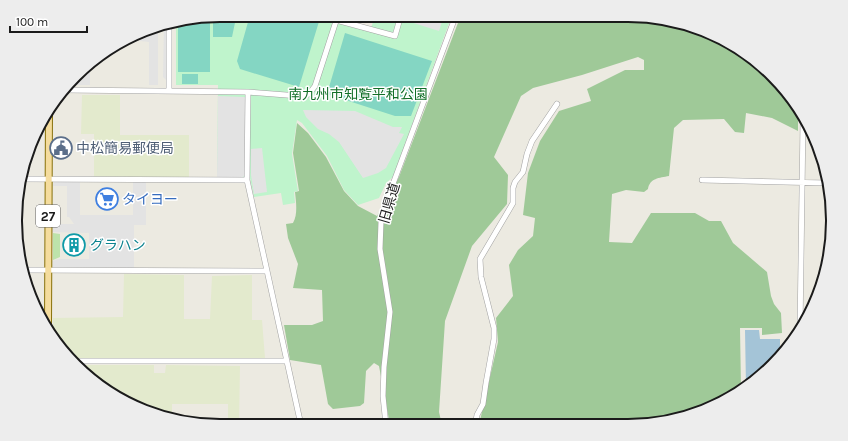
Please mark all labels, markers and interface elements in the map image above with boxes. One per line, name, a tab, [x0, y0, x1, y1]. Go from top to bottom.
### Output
scale bar	[10, 8, 87, 34]
text: 100 m	[16, 15, 48, 29]
park label: 南九州市知覧平和公園	[288, 86, 428, 103]
public building icon: 中松簡易郵便局	[48, 135, 74, 161]
place label: 中松簡易郵便局	[76, 140, 174, 157]
street label: 旧県道	[376, 181, 403, 226]
supermarket icon: タイヨー	[94, 186, 120, 212]
place label: タイヨー	[122, 191, 178, 208]
road number: 27	[36, 205, 60, 227]
building icon: グラハン	[61, 232, 87, 258]
place label: グラハン	[90, 237, 146, 254]

